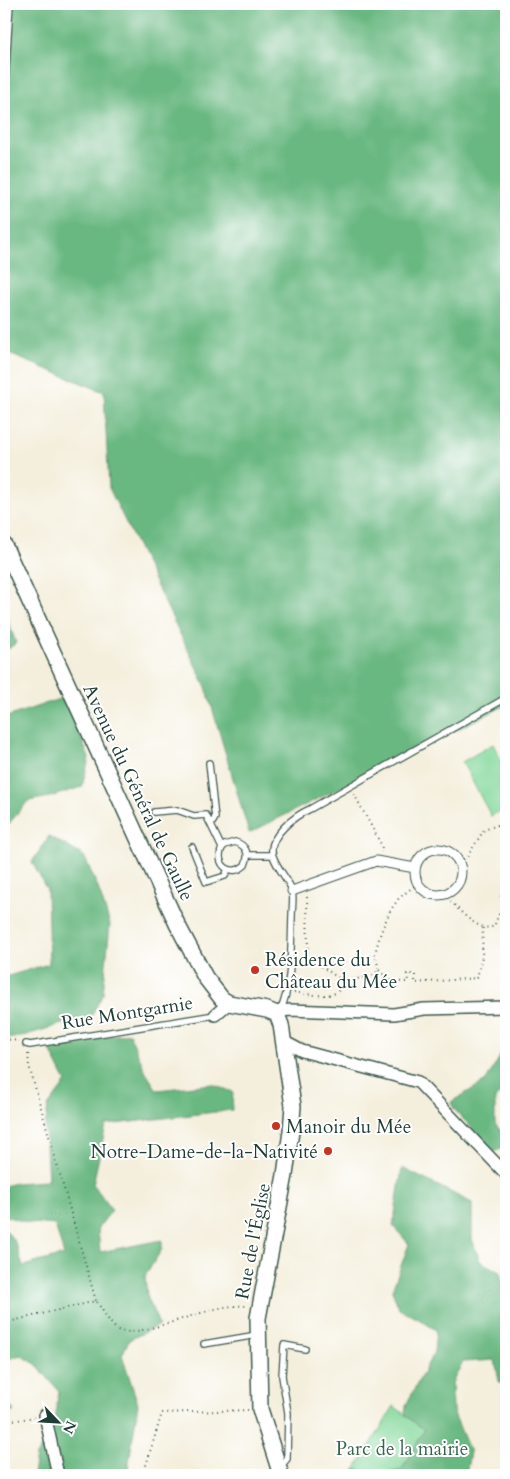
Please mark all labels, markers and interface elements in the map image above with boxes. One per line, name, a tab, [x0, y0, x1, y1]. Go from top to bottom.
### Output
street label: Avenue du Général de Gaulle	[76, 680, 200, 905]
place label: Résidence du Château du Mée	[265, 947, 397, 995]
marker: Résidence du Château du Mée	[249, 964, 261, 976]
street label: Rue Montgarnie	[60, 990, 195, 1036]
place label: Manoir du Mée	[286, 1114, 411, 1140]
marker: Manoir du Mée	[270, 1120, 282, 1132]
place label: Notre-Dame-de-la-Nativité	[91, 1139, 318, 1165]
marker: Notre-Dame-de-la-Nativité	[322, 1145, 334, 1157]
street label: Rue de l'Église	[229, 1181, 277, 1302]
north arrow	[32, 1396, 82, 1446]
text: N	[58, 1418, 81, 1437]
park label: Parc de la mairie	[336, 1436, 468, 1462]

